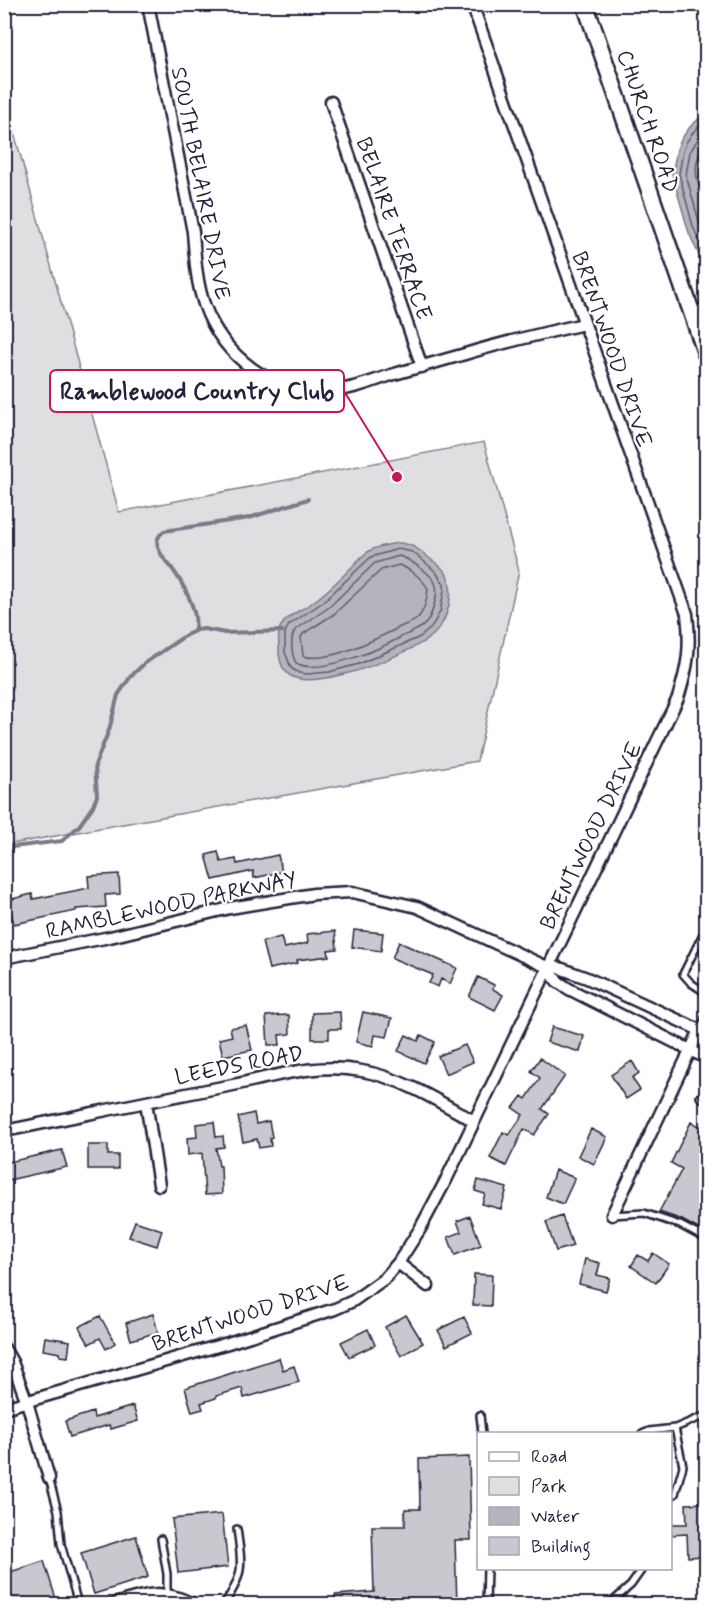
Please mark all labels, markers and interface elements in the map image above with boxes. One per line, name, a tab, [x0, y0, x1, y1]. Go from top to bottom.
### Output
street label: CHURCH ROAD	[610, 46, 685, 197]
street label: SOUTH BELAIRE DRIVE	[164, 65, 236, 302]
street label: BELAIRE TERRACE	[349, 134, 438, 324]
street label: BRENTWOOD DRIVE	[564, 248, 658, 451]
callout: Ramblewood Country Club	[50, 370, 344, 412]
text: Ramblewood Country Club	[60, 377, 334, 408]
street label: BRENTWOOD DRIVE	[534, 737, 649, 934]
street label: RAMBLEWOOD PARKWAY	[43, 866, 299, 946]
street label: LEEDS ROAD	[173, 1040, 306, 1092]
street label: BRENTWOOD DRIVE	[149, 1269, 353, 1359]
legend	[477, 1432, 672, 1570]
text: Road	[531, 1445, 567, 1469]
text: Park	[531, 1475, 567, 1499]
text: Water	[531, 1505, 580, 1529]
text: Building	[531, 1535, 591, 1561]

